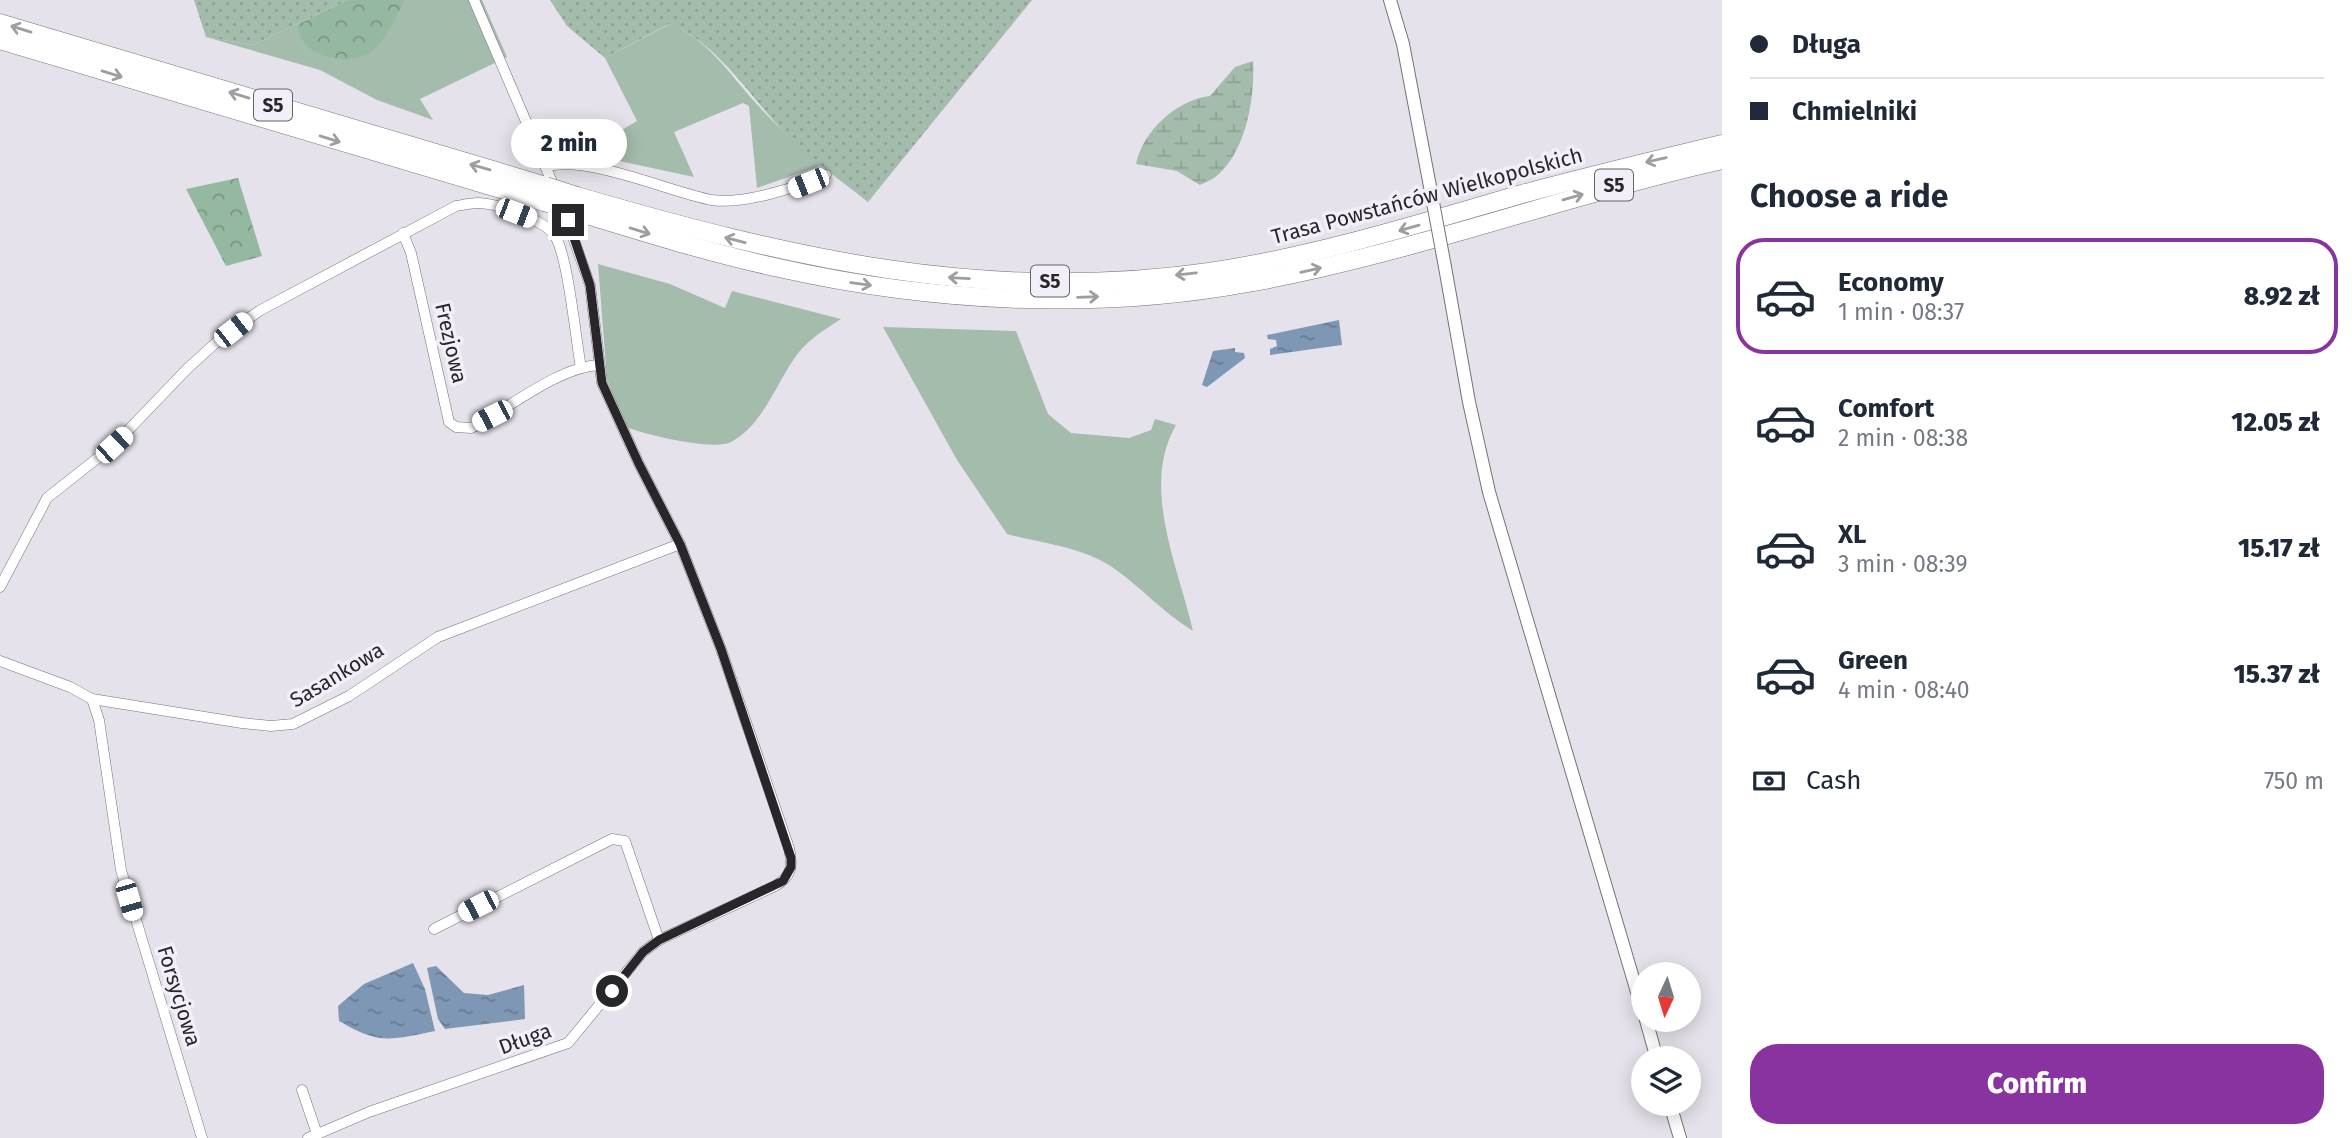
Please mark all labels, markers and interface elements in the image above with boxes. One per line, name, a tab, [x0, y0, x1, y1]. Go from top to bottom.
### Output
one-way arrow	[10, 22, 32, 35]
text: Długa	[1792, 29, 1861, 60]
one-way arrow	[101, 68, 123, 81]
one-way arrow	[228, 87, 250, 100]
road number: S5	[254, 90, 292, 120]
text: Chmielniki	[1792, 96, 1917, 127]
callout: 2 min	[510, 118, 626, 168]
text: 2 min	[541, 129, 597, 157]
one-way arrow	[319, 134, 341, 147]
street label: Trasa Powstańców Wielkopolskich	[1269, 142, 1585, 250]
one-way arrow	[1645, 154, 1668, 167]
one-way arrow	[469, 160, 491, 173]
car	[785, 165, 832, 201]
road number: S5	[1595, 169, 1633, 200]
text: Choose a ride	[1750, 177, 1948, 215]
one-way arrow	[1562, 189, 1584, 202]
car	[493, 196, 540, 230]
route end	[552, 204, 584, 236]
one-way arrow	[1398, 222, 1420, 235]
one-way arrow	[629, 225, 651, 238]
one-way arrow	[724, 233, 747, 246]
one-way arrow	[1299, 263, 1322, 277]
icon: car	[1754, 265, 1817, 328]
road number: S5	[1031, 266, 1069, 296]
text: Economy	[1838, 267, 1944, 298]
one-way arrow	[1176, 268, 1198, 281]
one-way arrow	[948, 271, 971, 284]
one-way arrow	[849, 277, 872, 290]
text: 8.92 zł	[2244, 281, 2320, 312]
one-way arrow	[1076, 291, 1099, 304]
text: 1 min · 08:37	[1838, 298, 1964, 326]
street label: Frezjowa	[429, 300, 473, 386]
car	[210, 309, 257, 351]
icon: car	[1754, 391, 1817, 454]
text: Comfort	[1838, 393, 1934, 424]
car	[469, 397, 516, 435]
text: 12.05 zł	[2231, 407, 2320, 438]
car	[92, 423, 137, 467]
text: 2 min · 08:38	[1838, 424, 1968, 452]
icon: car	[1754, 517, 1817, 580]
text: XL	[1838, 519, 1866, 550]
text: 15.17 zł	[2238, 533, 2320, 564]
text: 3 min · 08:39	[1838, 550, 1967, 578]
street label: Sasankowa	[285, 637, 389, 713]
icon: car	[1754, 643, 1817, 706]
text: Green	[1838, 645, 1908, 676]
text: 15.37 zł	[2234, 659, 2320, 690]
text: 4 min · 08:40	[1838, 676, 1970, 704]
icon: cash	[1750, 762, 1788, 800]
text: Cash	[1806, 765, 1862, 796]
text: 750 m	[2264, 767, 2324, 795]
car	[114, 877, 145, 923]
car	[455, 887, 502, 925]
street label: Forsycjowa	[151, 943, 207, 1049]
north arrow	[1631, 962, 1701, 1032]
map controls	[1631, 962, 1701, 1116]
route start	[596, 975, 628, 1007]
street label: Długa	[495, 1018, 555, 1060]
button: Confirm	[1750, 1044, 2324, 1124]
button: layers	[1631, 1046, 1701, 1116]

